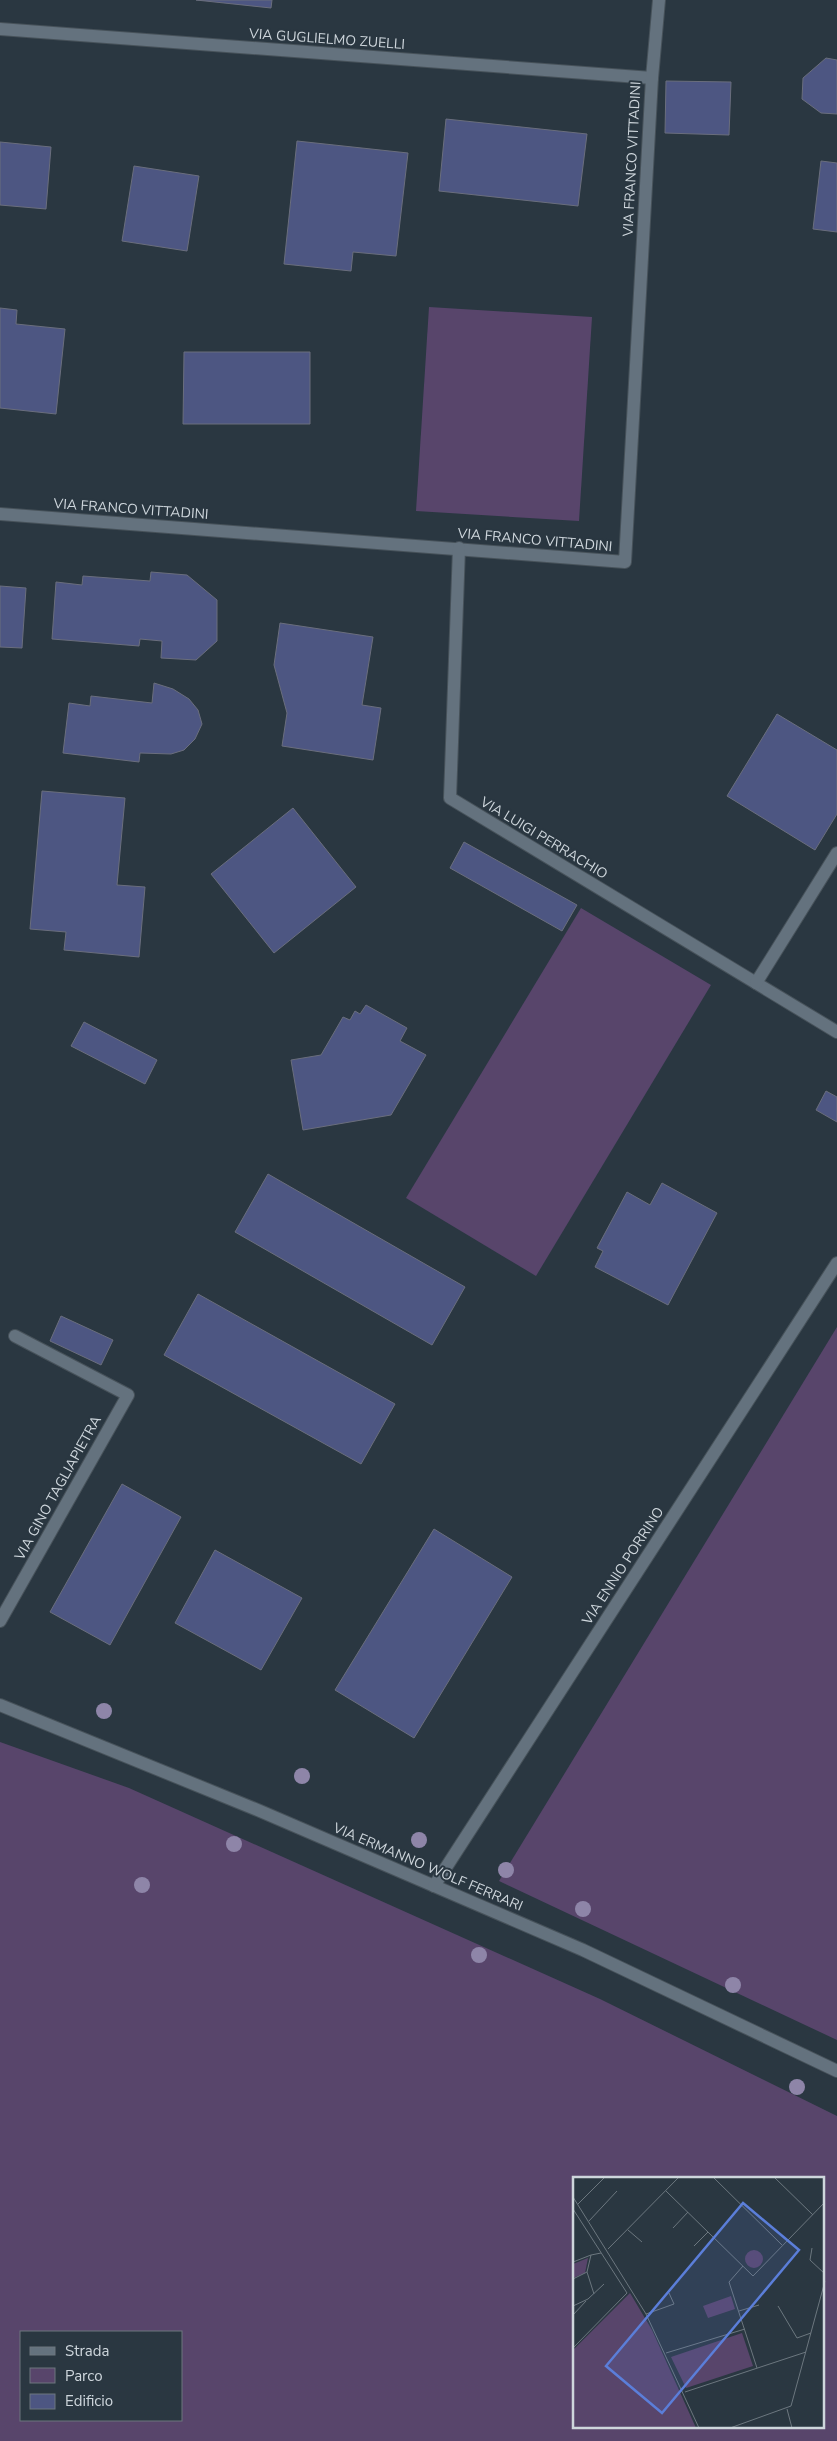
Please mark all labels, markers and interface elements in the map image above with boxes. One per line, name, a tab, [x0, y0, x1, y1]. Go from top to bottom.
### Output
street label: VIA GUGLIELMO ZUELLI	[247, 24, 406, 54]
street label: VIA FRANCO VITTADINI	[618, 81, 646, 238]
street label: VIA FRANCO VITTADINI	[52, 494, 209, 524]
street label: VIA FRANCO VITTADINI	[456, 524, 613, 556]
street label: VIA LUIGI PERRACHIO	[476, 792, 611, 884]
street label: VIA GINO TAGLIAPIETRA	[10, 1412, 106, 1565]
street label: VIA ENNIO PORRINO	[577, 1503, 668, 1629]
street label: VIA ERMANNO WOLF FERRARI	[329, 1818, 526, 1916]
inset map	[573, 2177, 824, 2428]
legend	[20, 2331, 182, 2421]
text: Strada	[65, 2341, 109, 2361]
text: Parco	[65, 2366, 103, 2386]
text: Edificio	[65, 2391, 113, 2411]

